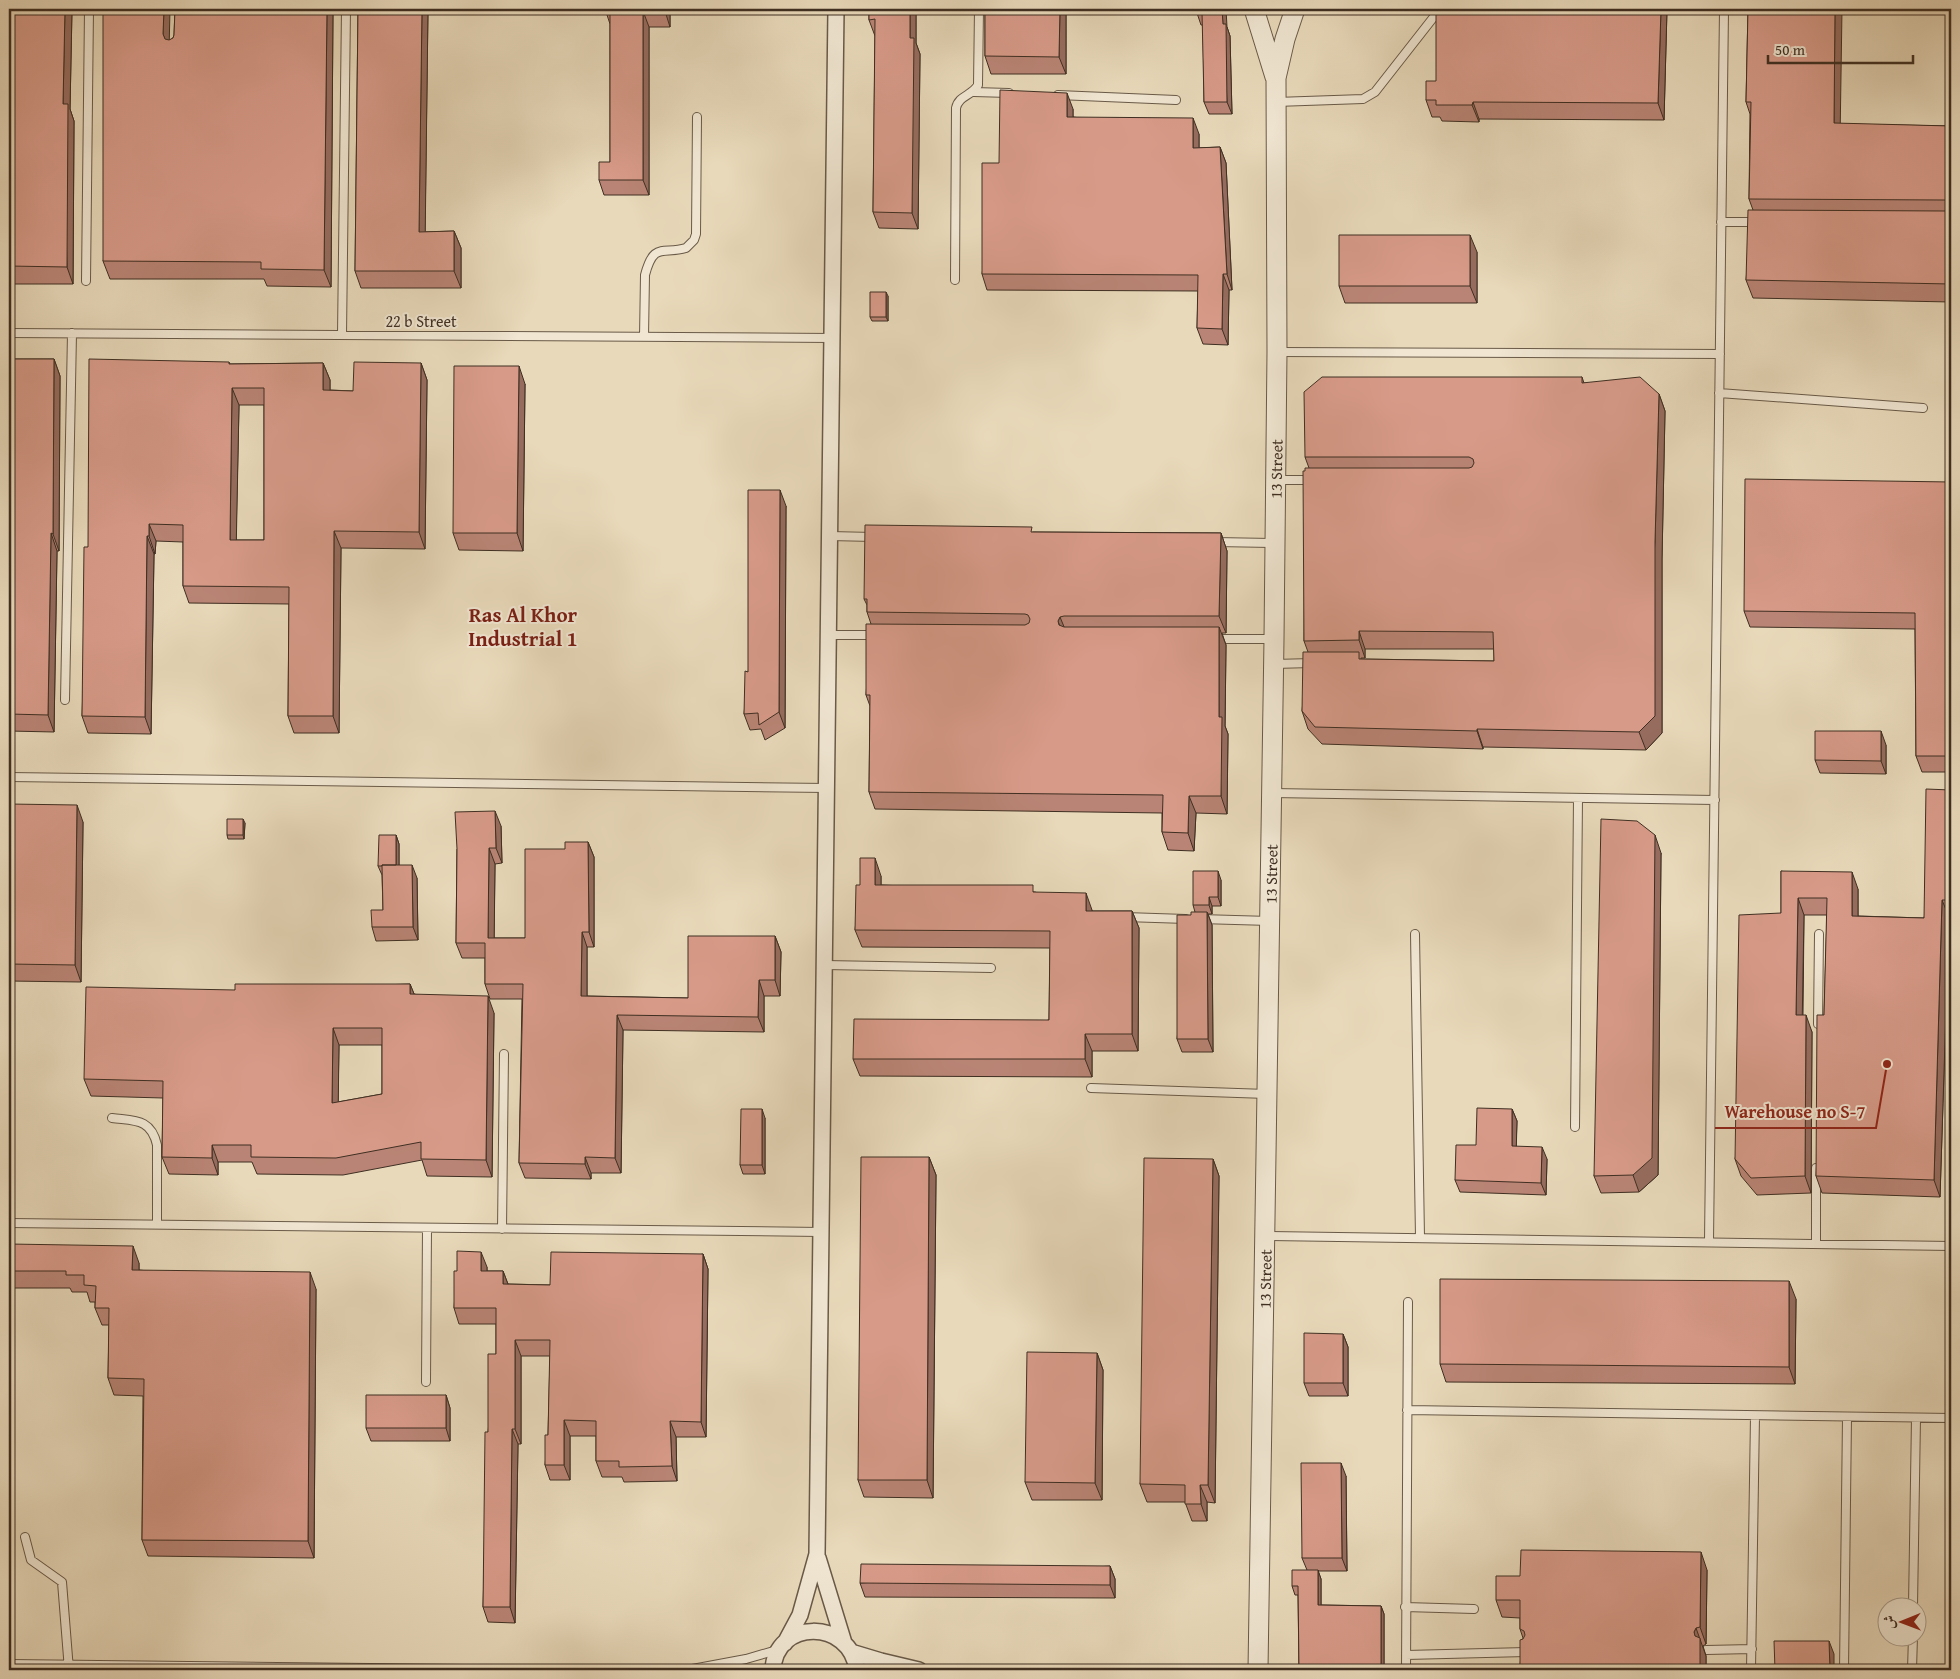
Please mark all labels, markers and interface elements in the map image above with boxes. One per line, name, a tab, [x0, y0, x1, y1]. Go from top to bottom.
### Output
scale bar	[1768, 32, 1912, 64]
text: 50 m	[1775, 39, 1806, 60]
street label: 22 b Street	[385, 309, 457, 333]
street label: 13 Street	[1263, 439, 1289, 499]
district label: Ras Al Khor Industrial 1	[468, 599, 578, 654]
street label: 13 Street	[1258, 844, 1284, 904]
callout: Warehouse no S-7	[1715, 1095, 1876, 1128]
text: Warehouse no S-7	[1724, 1098, 1866, 1125]
street label: 13 Street	[1252, 1249, 1278, 1309]
north arrow	[1878, 1596, 1928, 1646]
text: ش	[1879, 1615, 1899, 1629]

